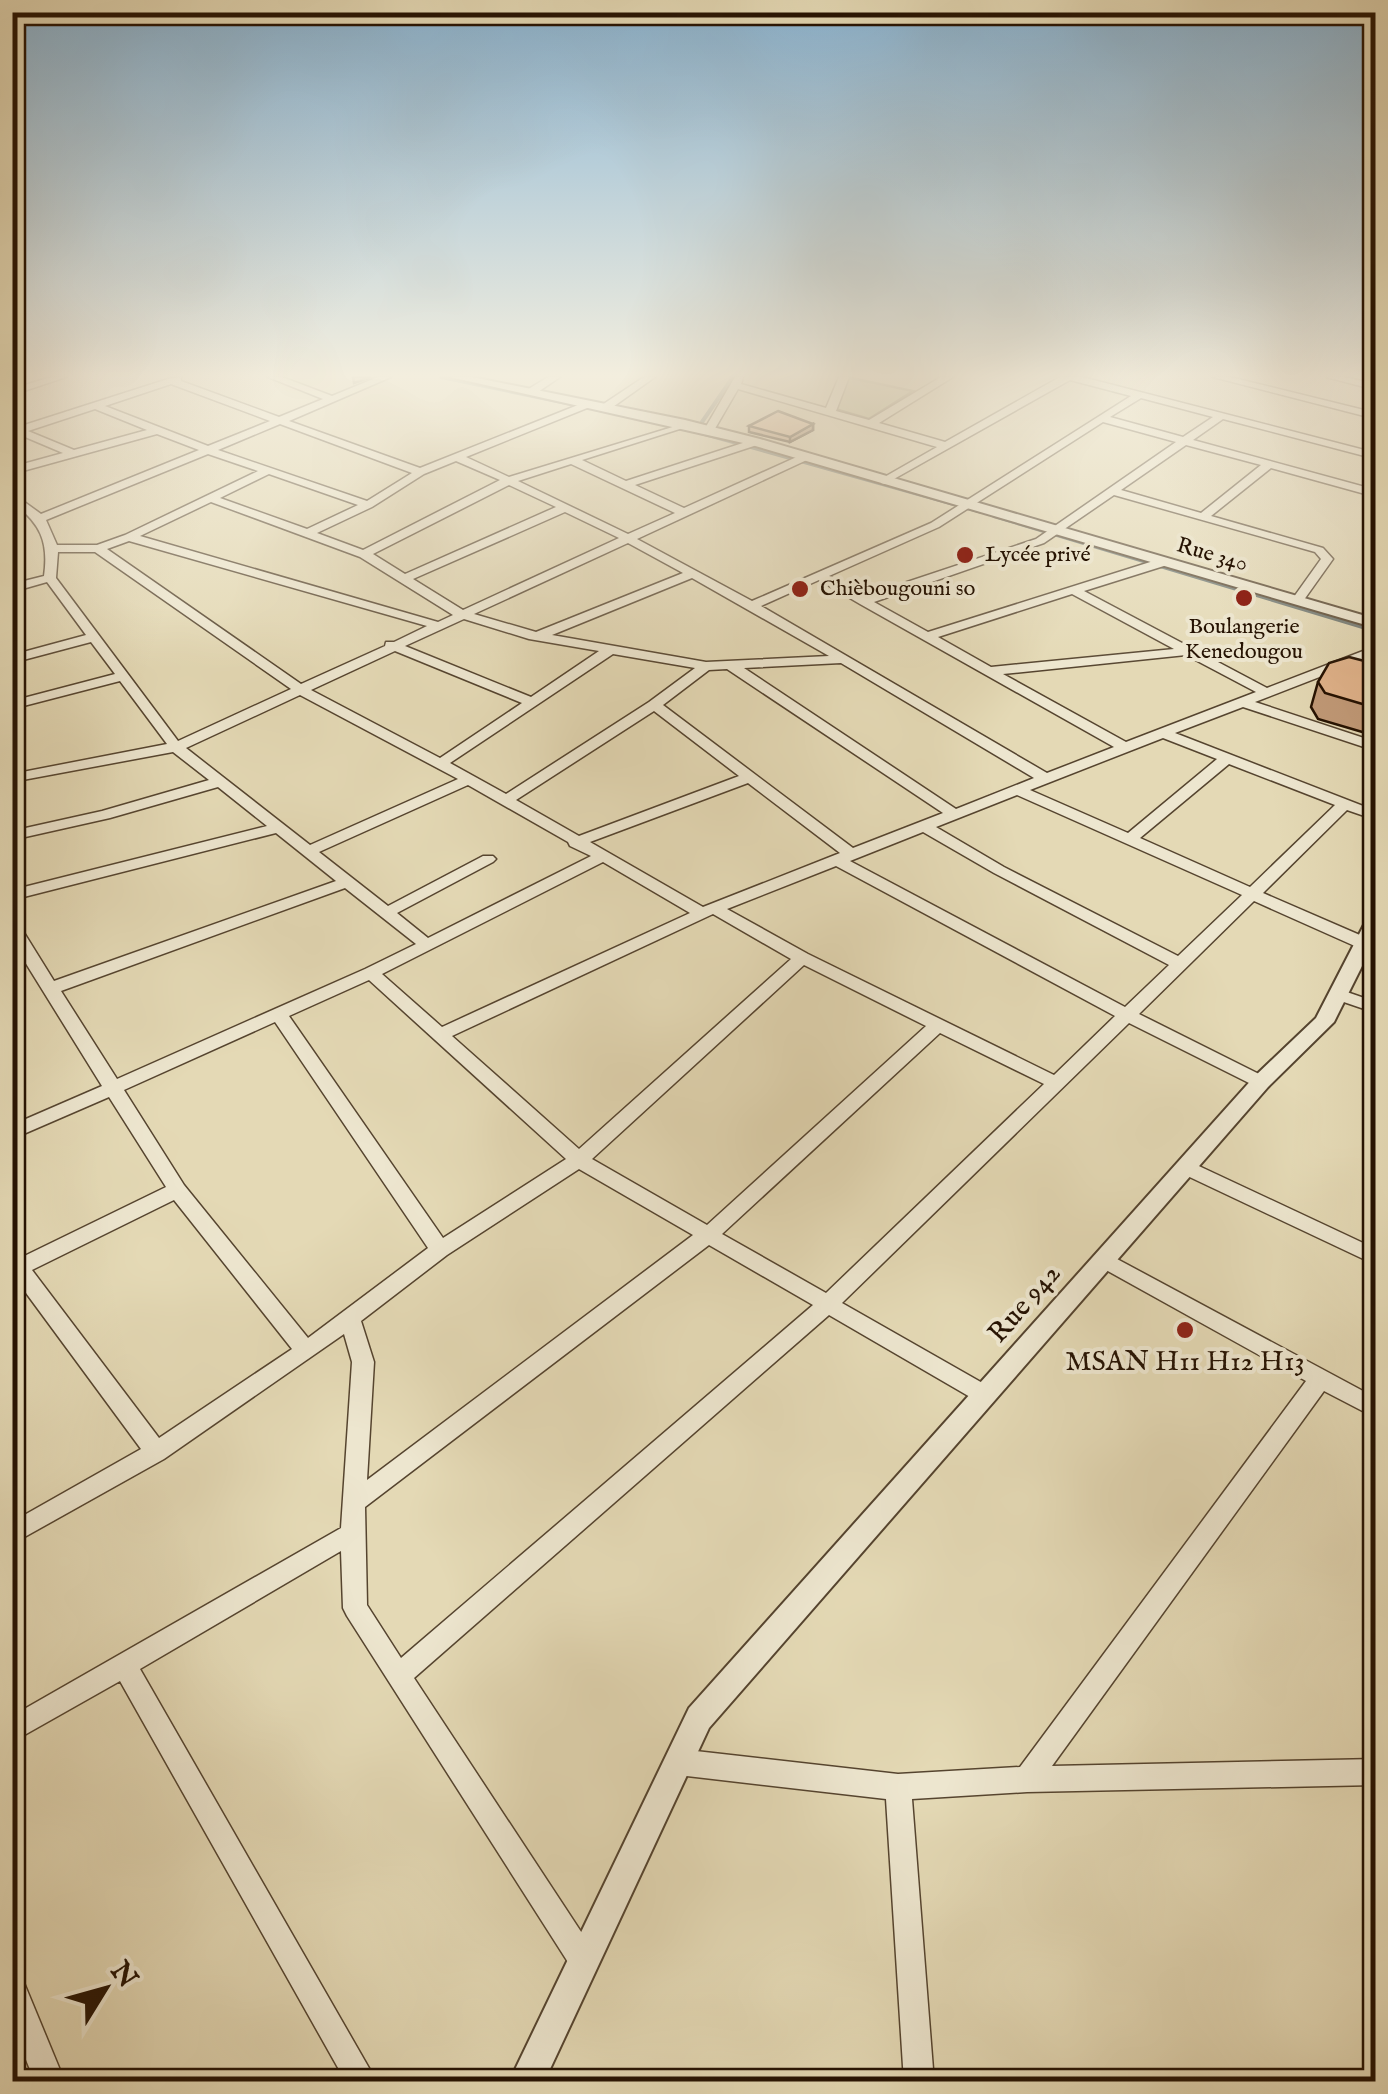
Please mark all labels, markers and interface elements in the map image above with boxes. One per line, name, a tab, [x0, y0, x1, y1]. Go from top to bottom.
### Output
street label: Rue 340	[1173, 532, 1251, 578]
place label: Lycée privé	[985, 541, 1091, 569]
marker: Lycée privé	[954, 544, 976, 566]
place label: Chièbougouni so	[820, 575, 975, 603]
marker: Chièbougouni so	[789, 578, 811, 600]
marker: Boulangerie Kenedougou	[1233, 587, 1255, 609]
place label: Boulangerie Kenedougou	[1185, 613, 1303, 666]
street label: Rue 942	[981, 1257, 1069, 1351]
marker: MSAN H11 H12 H13	[1174, 1319, 1196, 1341]
place label: MSAN H11 H12 H13	[1065, 1345, 1305, 1380]
north arrow	[55, 1939, 155, 2039]
text: N	[101, 1954, 144, 1996]

